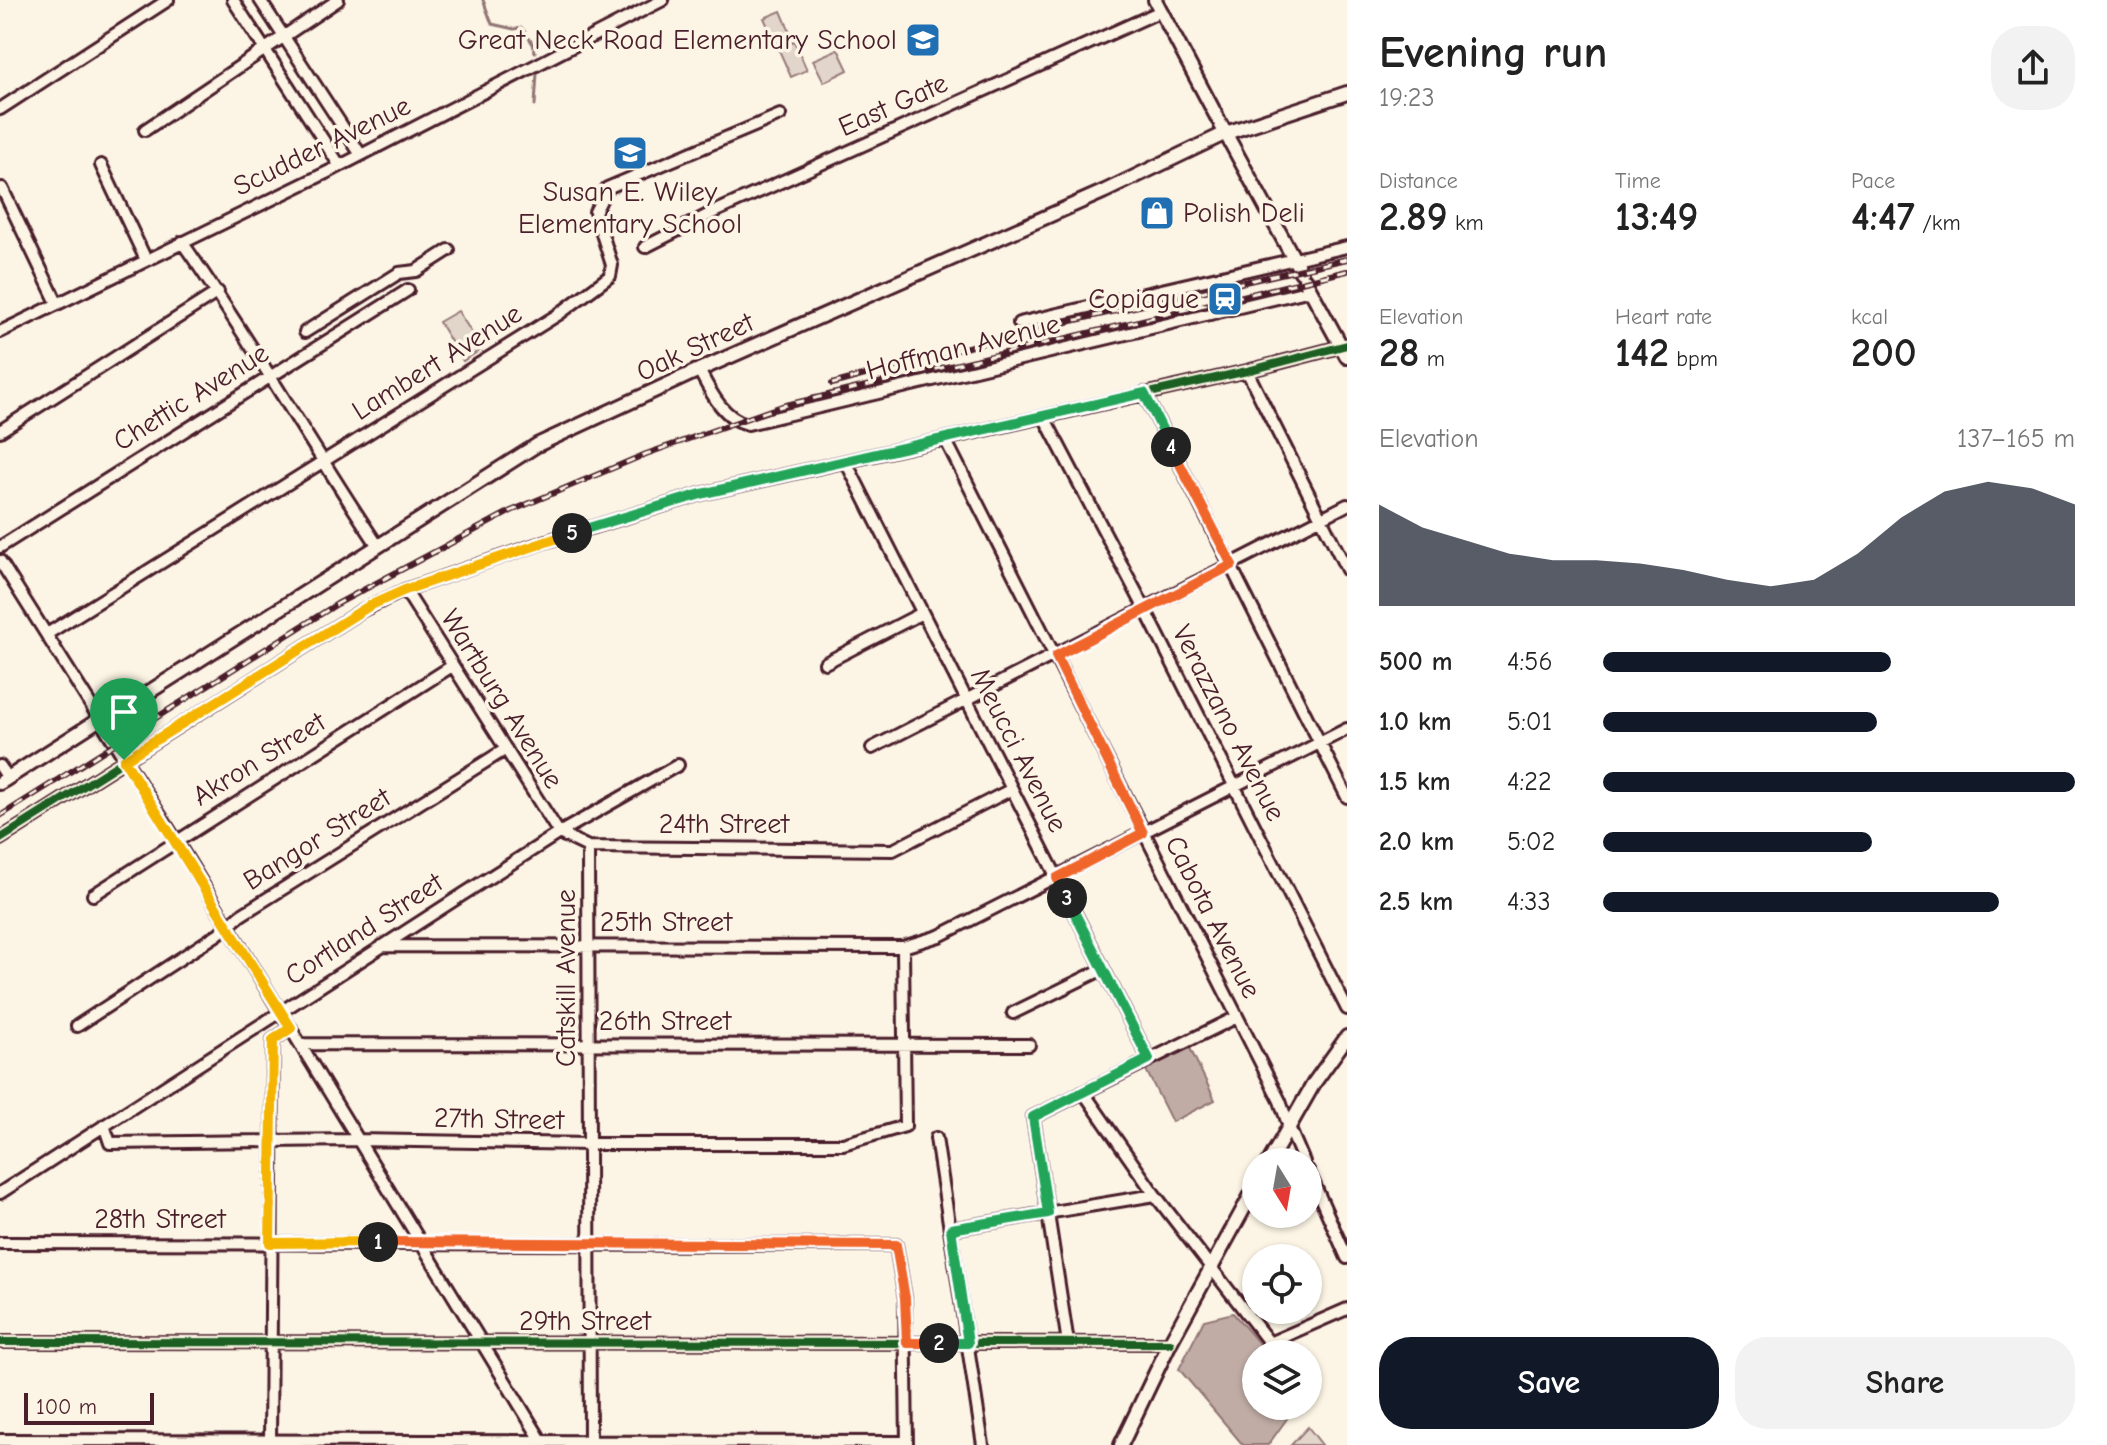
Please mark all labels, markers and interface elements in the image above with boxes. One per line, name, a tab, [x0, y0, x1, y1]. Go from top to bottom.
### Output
school or university icon: Great Neck Road Elementary School	[904, 21, 942, 59]
place label: Great Neck Road Elementary School	[458, 24, 897, 56]
button: share	[1991, 26, 2075, 110]
text: Evening run	[1379, 27, 1607, 78]
street label: East Gate	[833, 67, 953, 143]
text: 19:23	[1379, 83, 1435, 113]
street label: Scudder Avenue	[228, 89, 416, 203]
school or university icon: Susan E. Wiley Elementary School	[611, 134, 649, 172]
text: Distance	[1379, 168, 1458, 194]
text: Time	[1615, 168, 1661, 194]
text: Pace	[1851, 168, 1895, 194]
place label: Susan E. Wiley Elementary School	[518, 176, 742, 240]
shop icon: Polish Deli	[1138, 194, 1176, 232]
text: 2.89	[1379, 194, 1448, 240]
text: 13:49	[1615, 194, 1698, 240]
text: 4:47	[1851, 194, 1915, 240]
place label: Polish Deli	[1183, 197, 1305, 229]
text: km	[1448, 210, 1484, 236]
text: /km	[1915, 210, 1961, 236]
station icon: Copiague	[1206, 280, 1244, 318]
place label: Copiague	[1088, 283, 1199, 315]
street label: Lambert Avenue	[346, 297, 528, 427]
text: Elevation	[1379, 304, 1463, 330]
text: Heart rate	[1615, 304, 1712, 330]
text: kcal	[1851, 304, 1888, 330]
street label: Oak Street	[631, 306, 760, 388]
street label: Hoffman Avenue	[863, 307, 1063, 387]
text: 28	[1379, 330, 1419, 376]
text: 142	[1615, 330, 1669, 376]
text: 200	[1851, 330, 1917, 376]
street label: Chettic Avenue	[108, 337, 274, 457]
text: m	[1419, 346, 1445, 372]
text: bpm	[1669, 346, 1718, 372]
text: Elevation	[1379, 424, 1479, 454]
text: 137–165 m	[1957, 424, 2075, 454]
pin: 4	[1151, 427, 1191, 467]
text: 4	[1166, 434, 1176, 460]
pin: 5	[552, 513, 592, 553]
text: 5	[566, 520, 578, 546]
street label: Wartburg Avenue	[434, 604, 570, 794]
street label: Verazzano Avenue	[1166, 620, 1292, 826]
text: 500 m	[1379, 647, 1453, 677]
text: 4:56	[1507, 647, 1552, 677]
street label: Meucci Avenue	[964, 663, 1074, 837]
pin	[90, 678, 158, 760]
icon: arrive	[102, 690, 146, 734]
street label: Akron Street	[187, 705, 332, 812]
text: 1.0 km	[1379, 707, 1451, 737]
text: 5:01	[1507, 707, 1552, 737]
text: 1.5 km	[1379, 767, 1450, 797]
text: 4:22	[1507, 767, 1552, 797]
street label: Bangor Street	[237, 781, 397, 897]
street label: 24th Street	[659, 808, 790, 840]
text: 2.0 km	[1379, 827, 1454, 857]
text: 5:02	[1507, 827, 1555, 857]
street label: Cabota Avenue	[1158, 831, 1268, 1003]
street label: Cortland Street	[279, 866, 450, 992]
pin: 3	[1047, 878, 1087, 918]
text: 3	[1062, 885, 1072, 911]
text: 2.5 km	[1379, 887, 1453, 917]
text: 4:33	[1507, 887, 1551, 917]
street label: Catskill Avenue	[550, 889, 582, 1067]
street label: 25th Street	[600, 906, 733, 938]
street label: 26th Street	[599, 1005, 732, 1037]
street label: 27th Street	[434, 1102, 565, 1136]
north arrow	[1242, 1148, 1322, 1228]
map controls	[1242, 1148, 1322, 1420]
street label: 28th Street	[94, 1203, 227, 1235]
pin: 1	[358, 1222, 398, 1262]
text: 1	[374, 1229, 382, 1255]
button: locate	[1242, 1244, 1322, 1324]
street label: 29th Street	[519, 1305, 652, 1337]
pin: 2	[919, 1323, 959, 1363]
text: 2	[934, 1330, 944, 1356]
button: Save	[1379, 1337, 1719, 1429]
button: Share	[1735, 1337, 2075, 1429]
button: layers	[1242, 1340, 1322, 1420]
scale bar	[24, 1389, 154, 1425]
text: 100 m	[36, 1394, 97, 1420]

